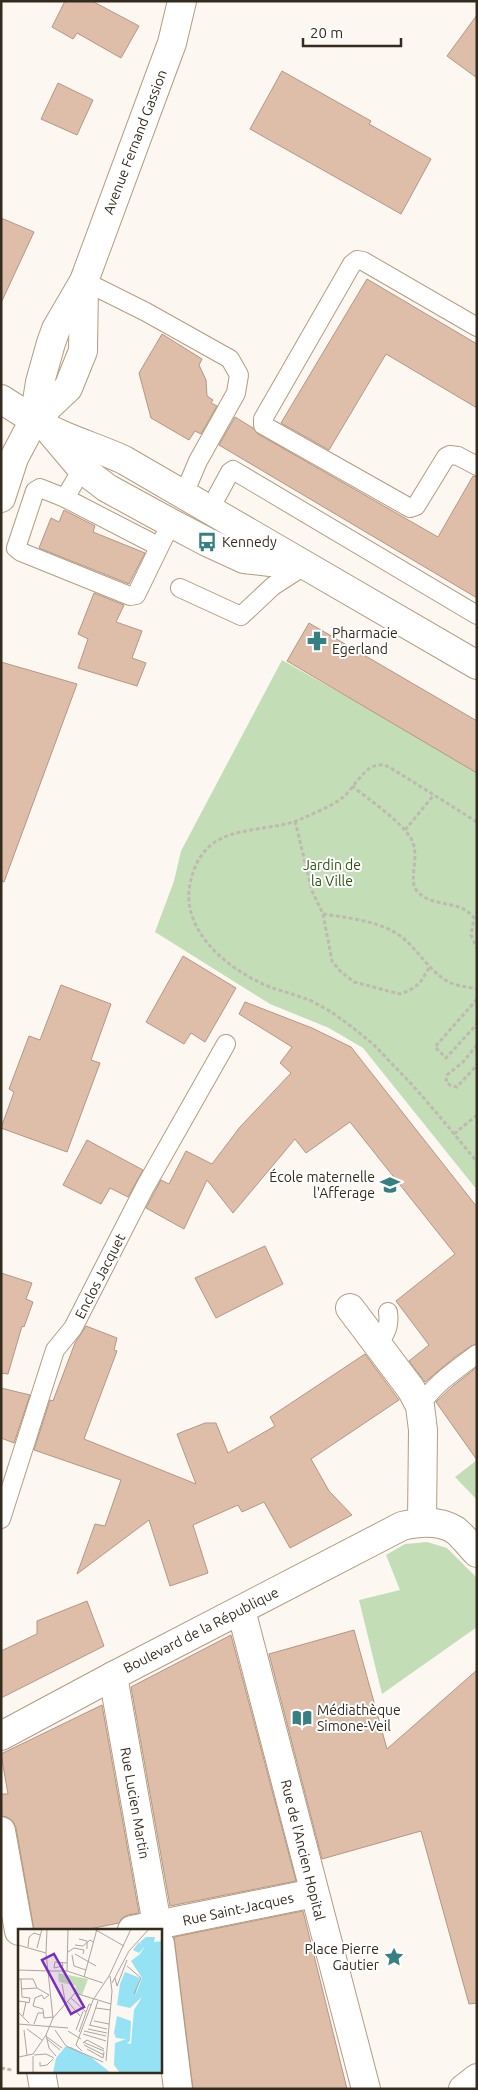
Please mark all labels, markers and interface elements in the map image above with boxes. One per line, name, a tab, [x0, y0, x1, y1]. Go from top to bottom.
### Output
scale bar	[303, 15, 400, 47]
text: 20 m	[310, 24, 343, 41]
street label: Avenue Fernand Gassion	[100, 67, 170, 217]
bus stop icon: Kennedy	[196, 531, 218, 553]
place label: Kennedy	[222, 534, 277, 550]
place label: Pharmacie Egerland	[332, 625, 398, 657]
pharmacy icon: Pharmacie Egerland	[306, 630, 328, 652]
park label: Jardin de la Ville	[303, 857, 361, 889]
place label: École maternelle l'Afferage	[269, 1168, 375, 1201]
school or university icon: École maternelle l'Afferage	[379, 1174, 401, 1196]
street label: Enclos Jacquet	[72, 1230, 129, 1321]
street label: Boulevard de la République	[121, 1584, 281, 1676]
place label: Médiathèque Simone-Veil	[317, 1702, 401, 1734]
library icon: Médiathèque Simone-Veil	[291, 1707, 313, 1729]
street label: Rue Lucien Martin	[117, 1746, 153, 1860]
street label: Rue de l'Ancien Hopital	[278, 1778, 328, 1922]
street label: Rue Saint-Jacques	[181, 1889, 295, 1929]
inset map	[18, 1929, 161, 2072]
place label: Place Pierre Gautier	[305, 1941, 380, 1973]
place icon: Place Pierre Gautier	[383, 1946, 405, 1968]

